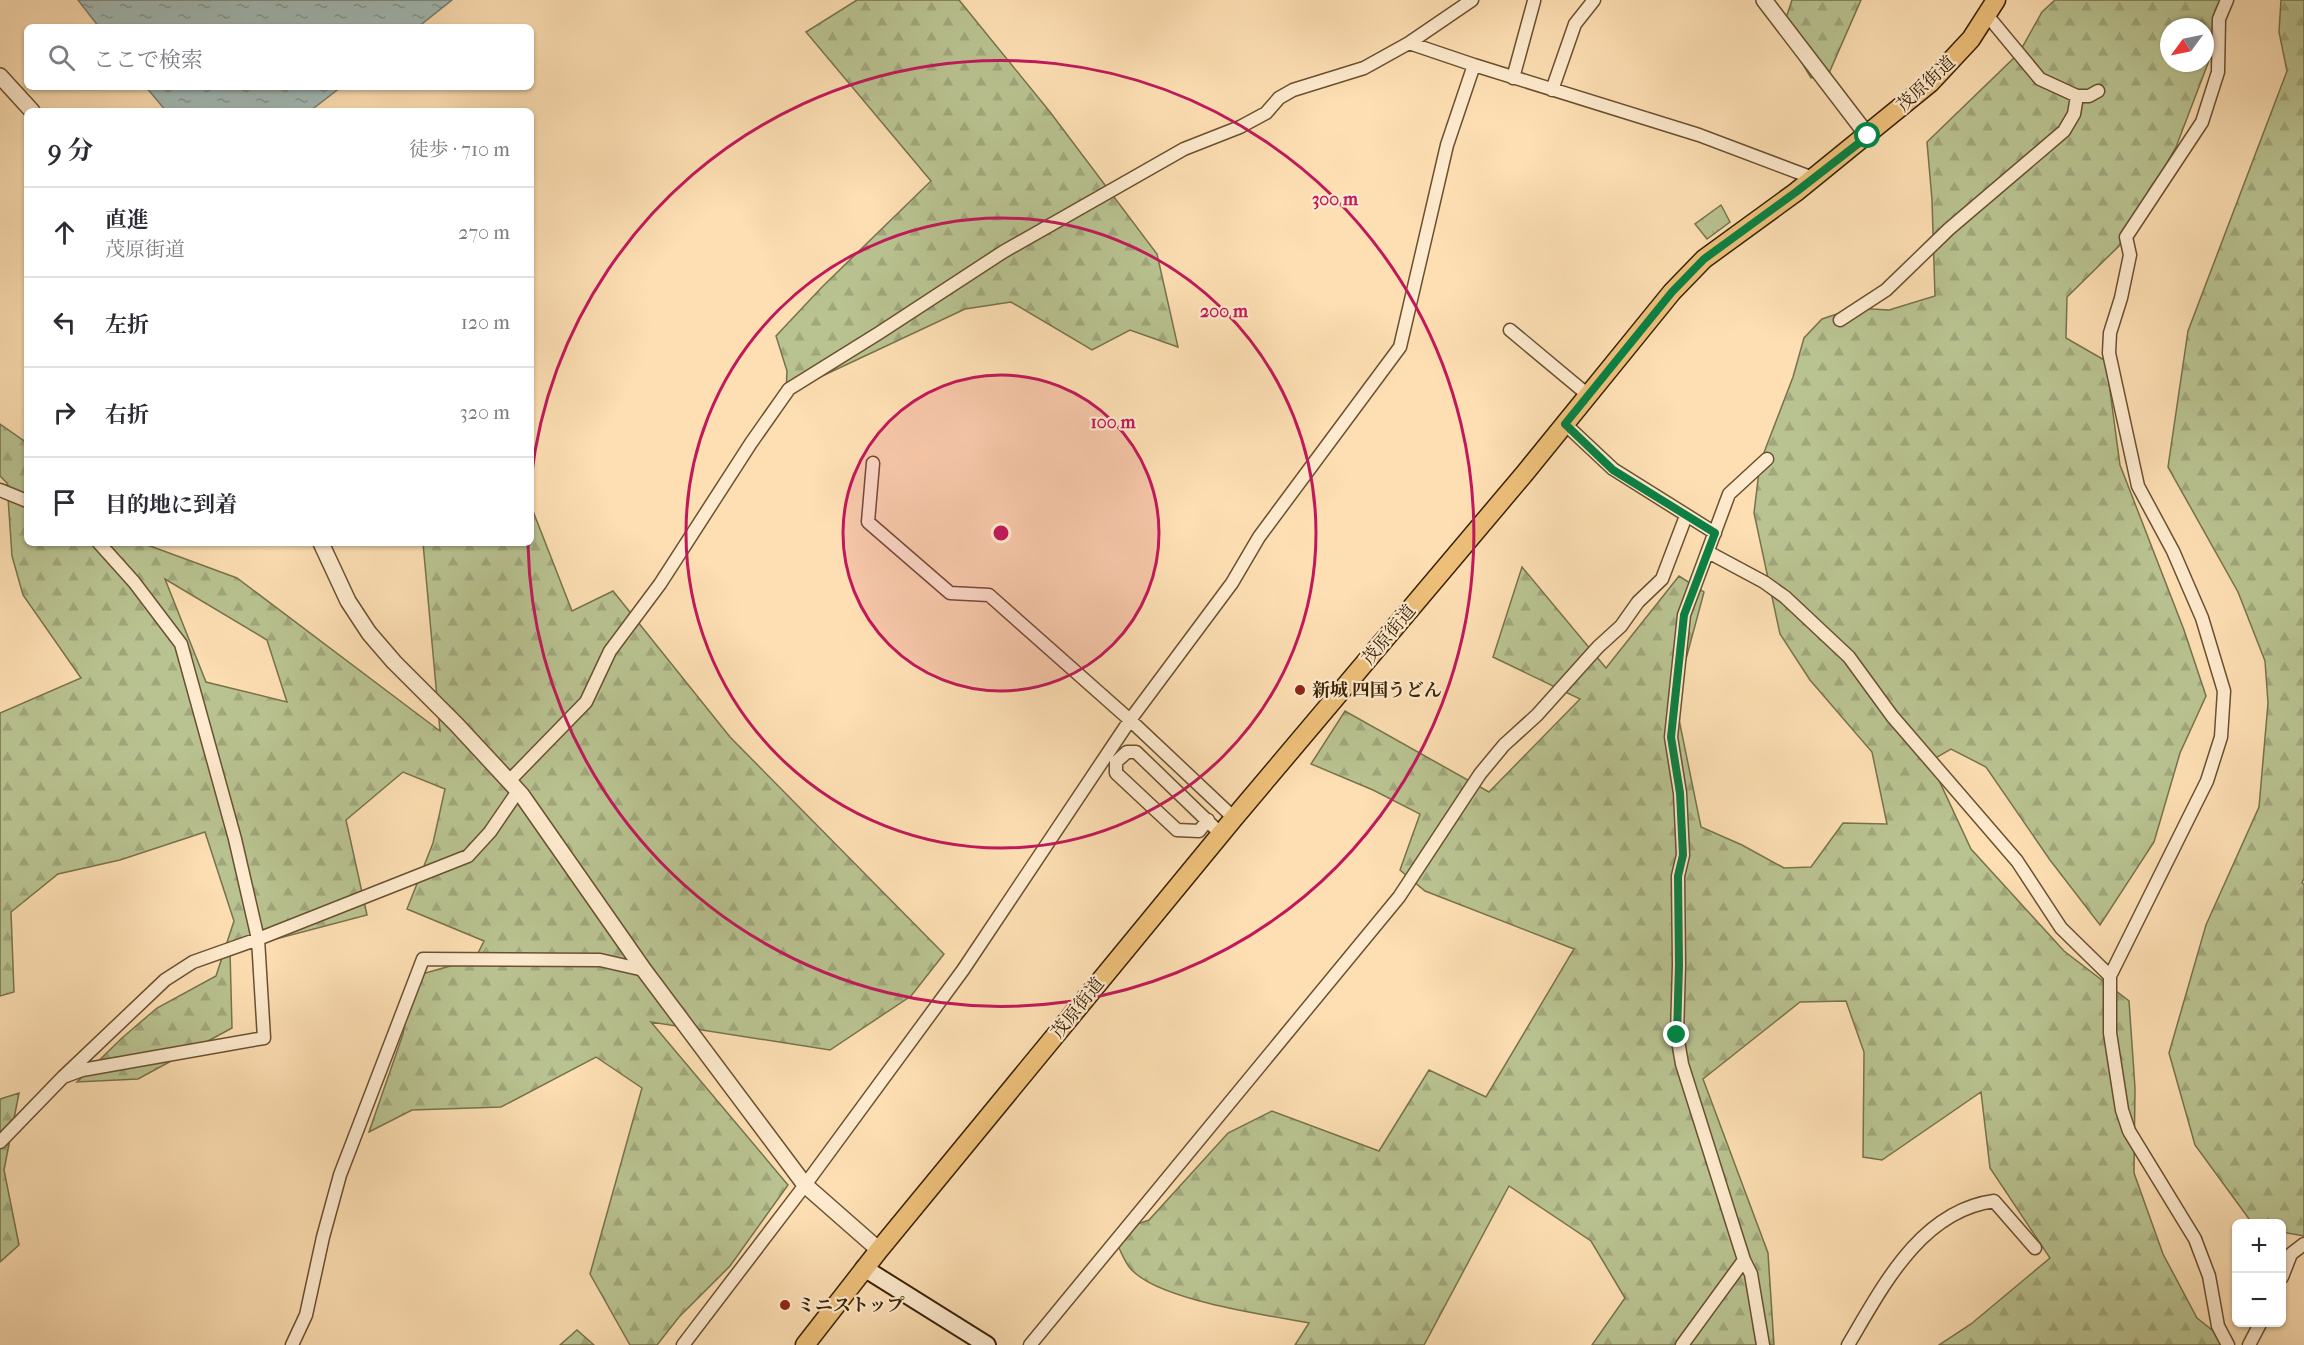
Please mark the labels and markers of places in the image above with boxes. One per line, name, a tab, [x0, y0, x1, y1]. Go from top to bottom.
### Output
centre of rings	[991, 523, 1011, 543]
place label: 新城 四国うどん	[1312, 680, 1442, 701]
marker: 新城 四国うどん	[1293, 683, 1307, 697]
place label: ミニストップ	[797, 1295, 904, 1316]
marker: ミニストップ	[778, 1298, 792, 1312]

